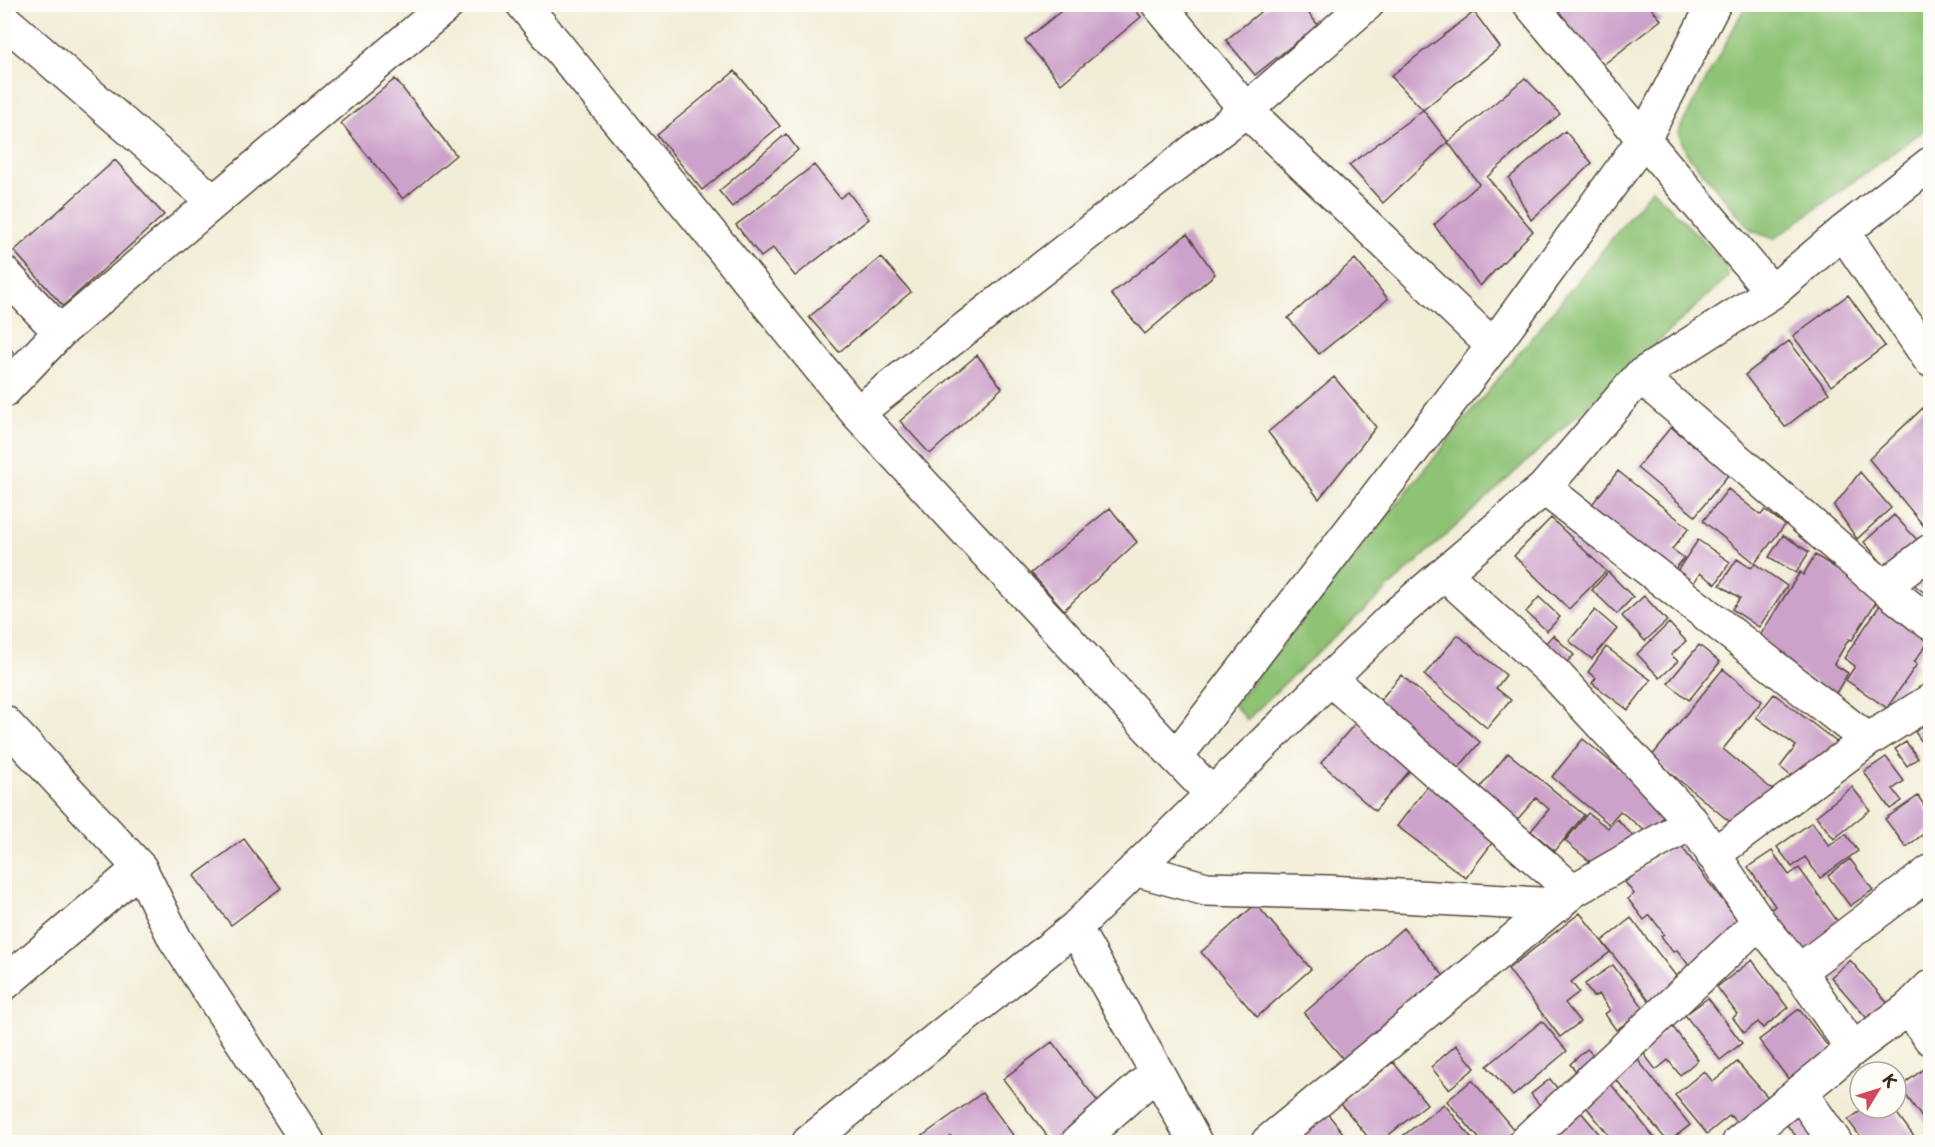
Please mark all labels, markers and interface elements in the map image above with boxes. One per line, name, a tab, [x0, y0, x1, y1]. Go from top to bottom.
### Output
north arrow	[1848, 1060, 1908, 1120]
text: K	[1878, 1068, 1904, 1092]

